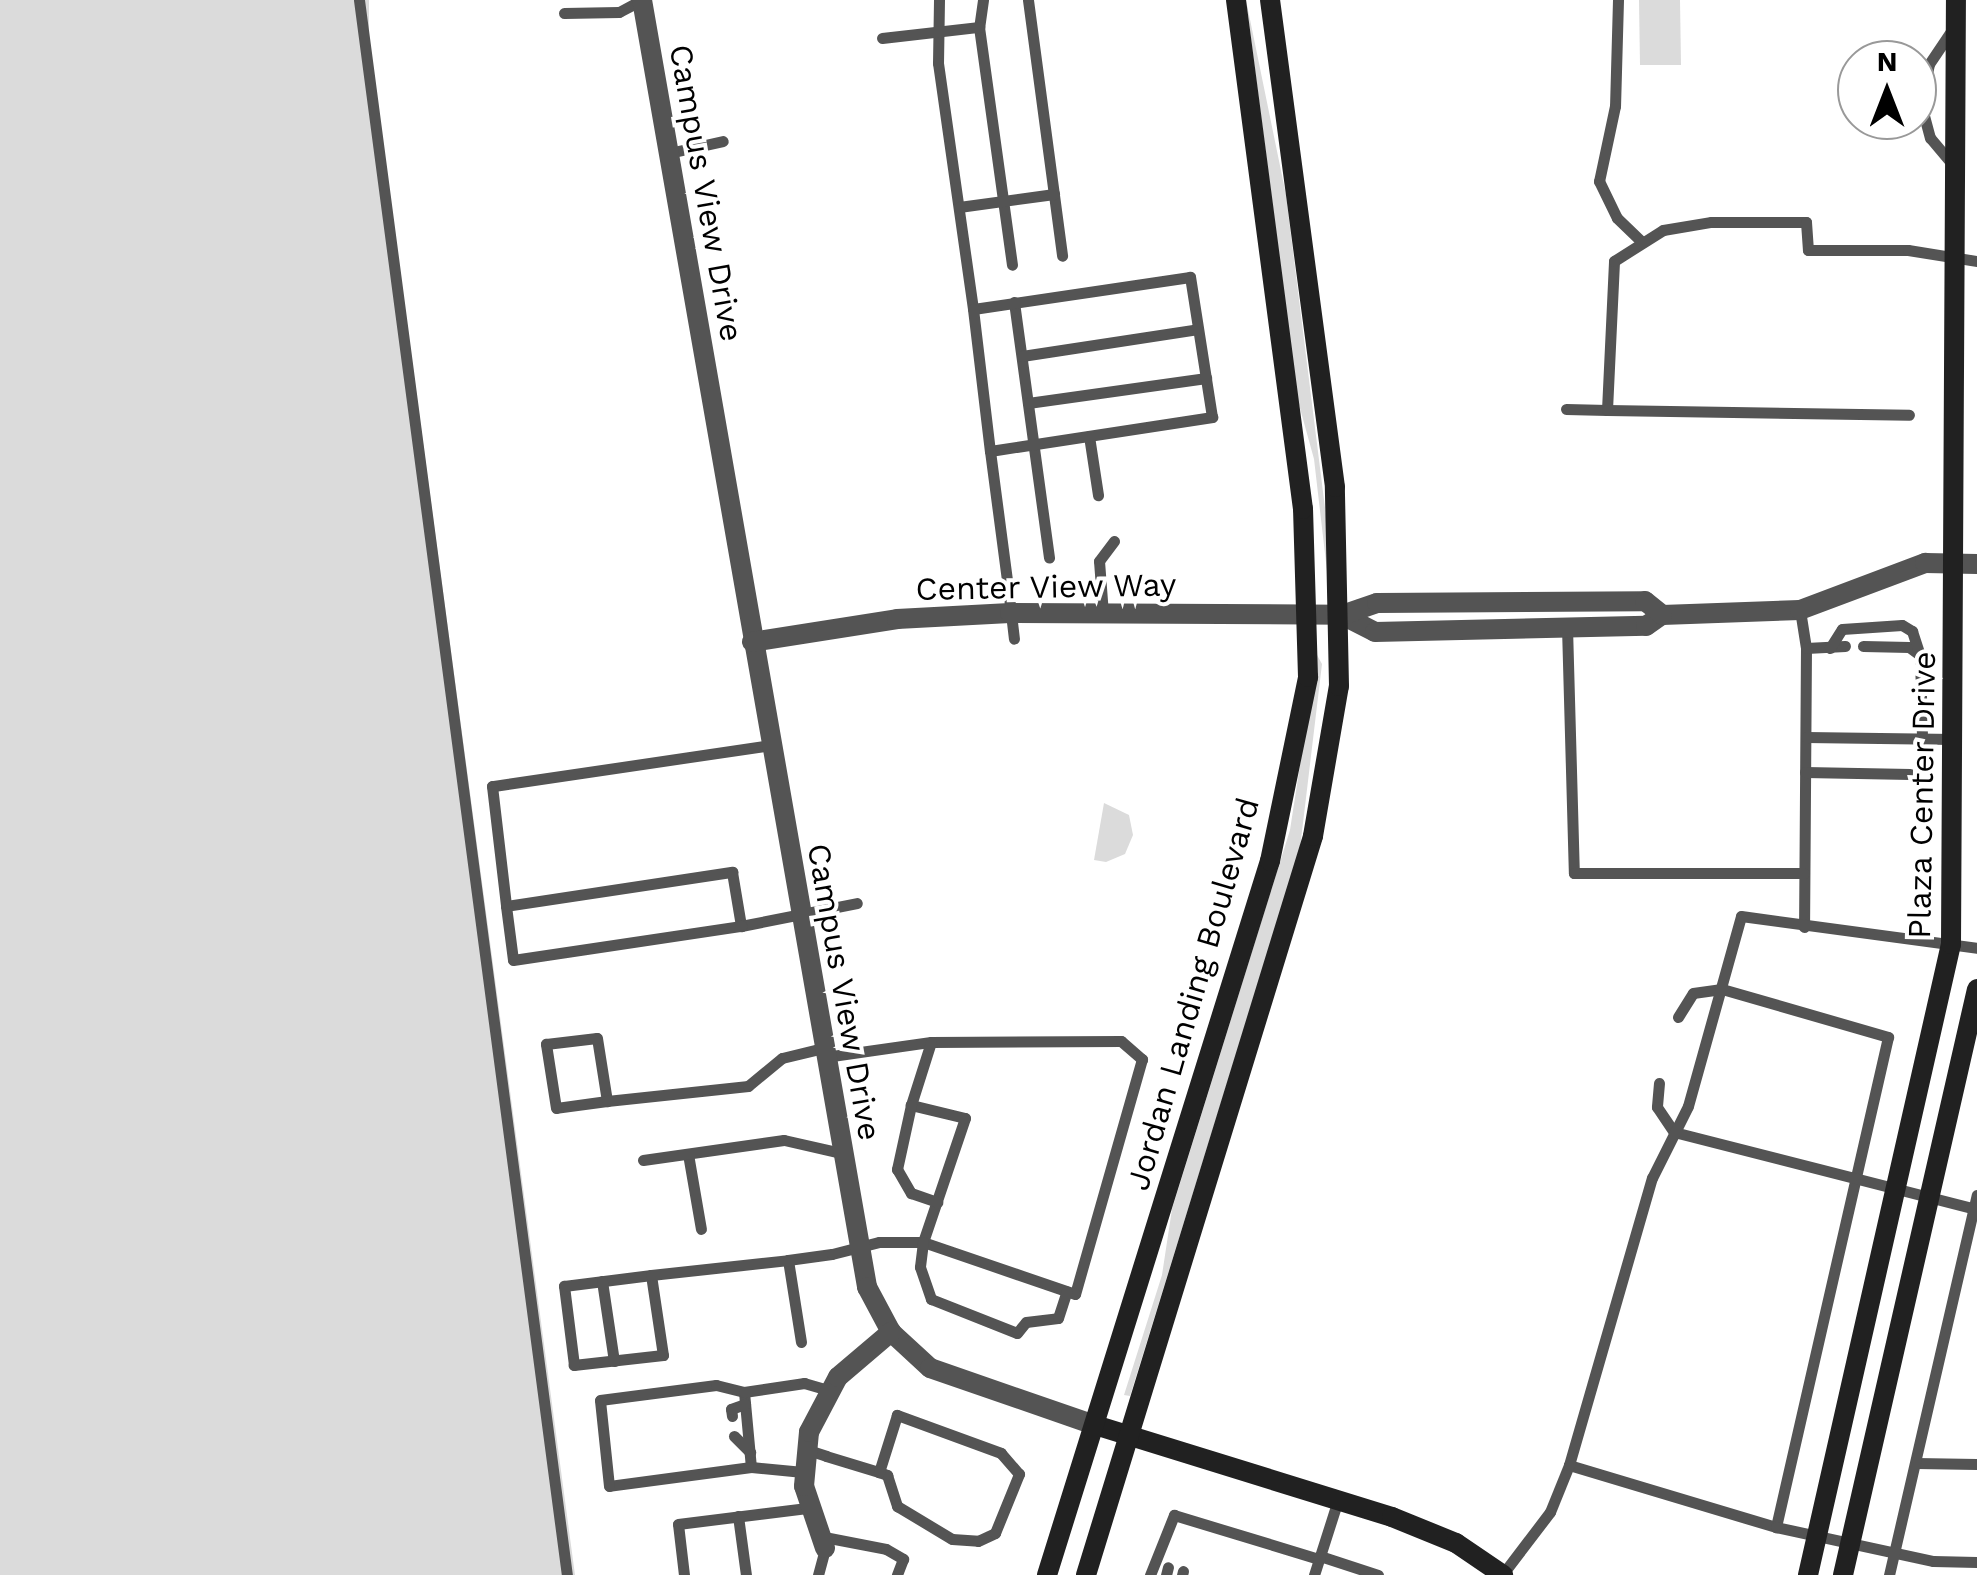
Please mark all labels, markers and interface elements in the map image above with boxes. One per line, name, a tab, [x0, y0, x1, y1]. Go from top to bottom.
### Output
north arrow	[1837, 40, 1937, 140]
street label: Campus View Drive	[661, 41, 751, 345]
text: N	[1877, 45, 1897, 78]
street label: Center View Way	[914, 565, 1178, 609]
street label: Plaza Center Drive	[1900, 650, 1944, 940]
street label: Jordan Landing Boulevard	[1119, 793, 1267, 1195]
street label: Campus View Drive	[799, 840, 889, 1144]

